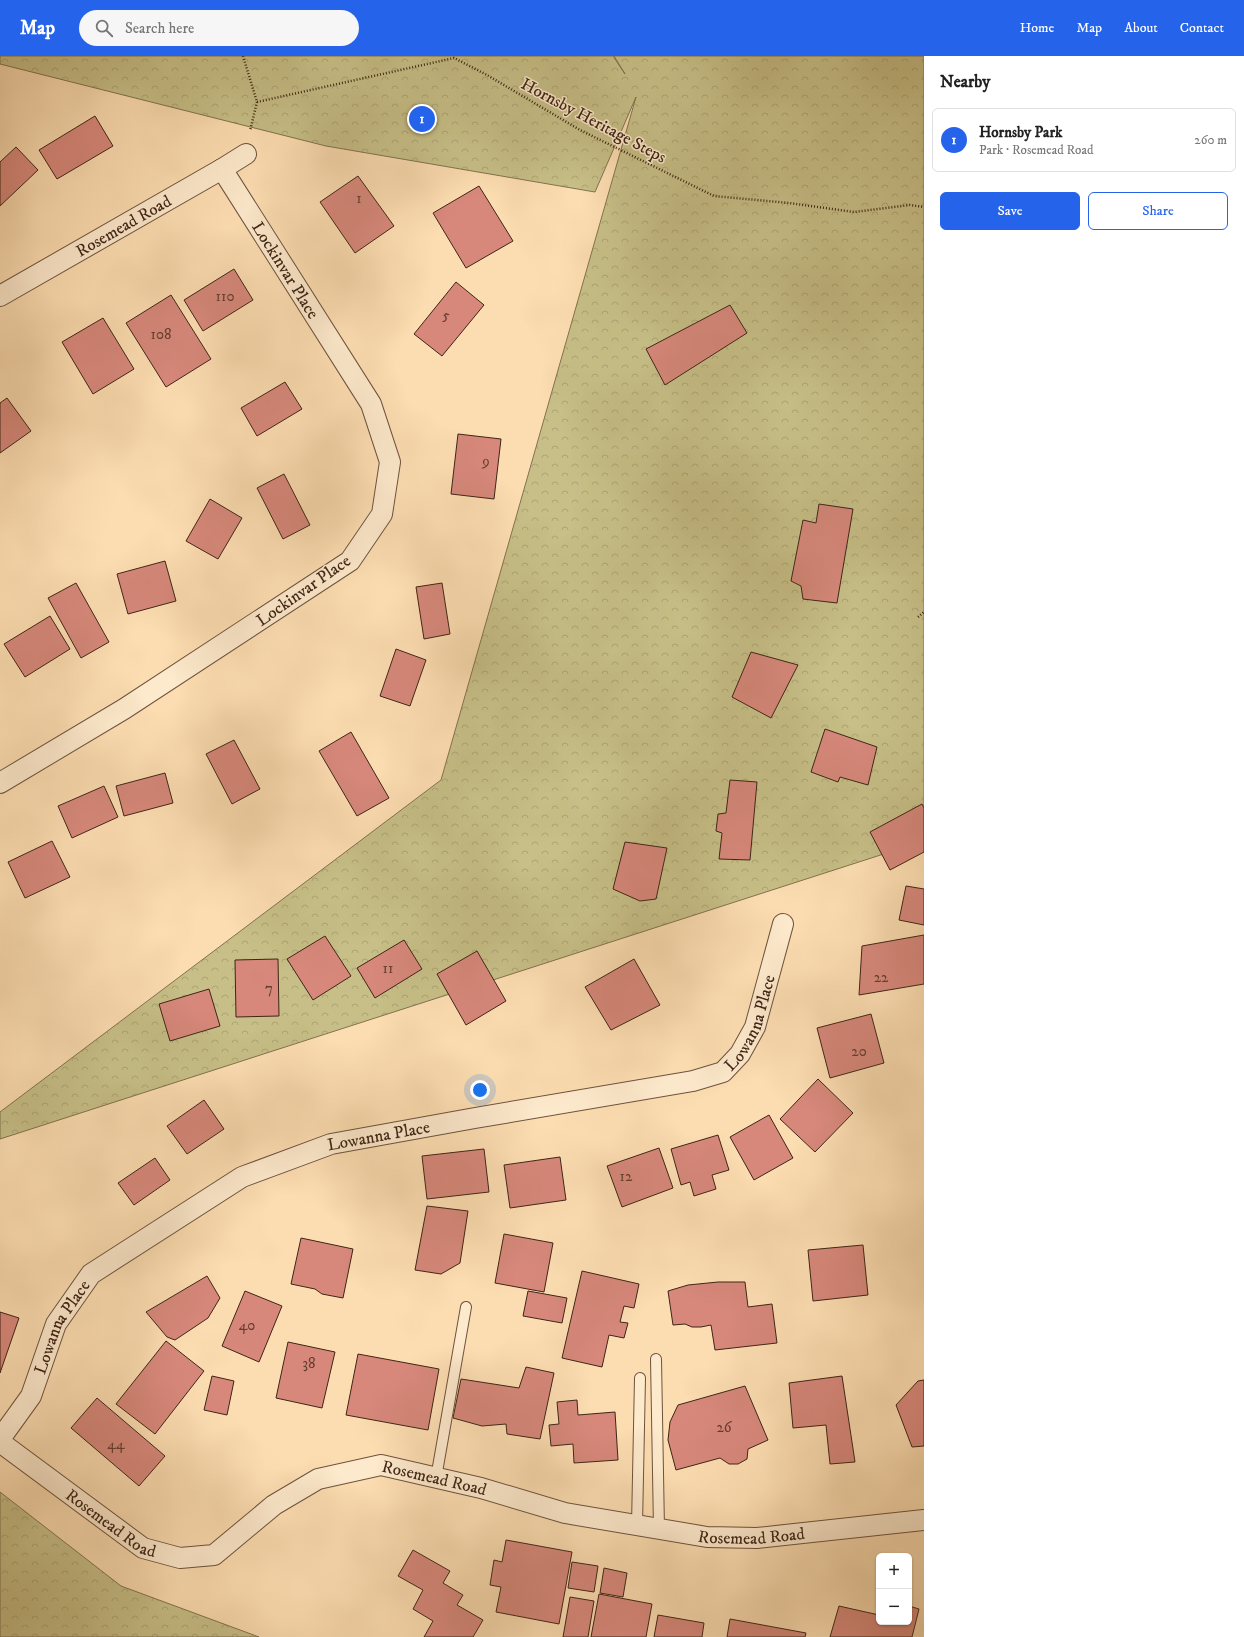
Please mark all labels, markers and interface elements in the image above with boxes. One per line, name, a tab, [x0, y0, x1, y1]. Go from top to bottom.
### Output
search box	[79, 10, 359, 46]
text: Map	[20, 17, 55, 40]
icon: search	[93, 17, 115, 39]
text: Search here	[125, 19, 194, 38]
text: Home	[1020, 19, 1054, 37]
text: Map	[1076, 19, 1102, 37]
text: About	[1124, 19, 1158, 37]
text: Contact	[1180, 19, 1224, 37]
text: Nearby	[940, 71, 990, 93]
street label: Hornsby Heritage Steps	[517, 73, 670, 169]
pin: 1	[409, 104, 435, 134]
text: Hornsby Park	[979, 123, 1062, 142]
text: 1	[952, 132, 956, 148]
text: 260 m	[1194, 132, 1227, 148]
text: Park · Rosemead Road	[979, 142, 1093, 158]
house number: 1	[356, 189, 362, 208]
street label: Rosemead Road	[72, 190, 176, 262]
button: Save	[940, 192, 1080, 230]
button: Share	[1088, 192, 1228, 230]
street label: Lockinvar Place	[247, 218, 324, 323]
house number: 110	[215, 287, 235, 306]
house number: 5	[442, 306, 450, 325]
house number: 108	[150, 325, 172, 344]
house number: 9	[481, 452, 490, 471]
street label: Lockinvar Place	[252, 550, 355, 632]
house number: 11	[382, 959, 394, 978]
house number: 22	[874, 968, 889, 987]
street label: Lowanna Place	[720, 972, 781, 1076]
house number: 7	[265, 979, 273, 998]
house number: 20	[851, 1042, 867, 1061]
your location	[470, 1080, 490, 1100]
street label: Lowanna Place	[326, 1116, 432, 1156]
house number: 12	[620, 1167, 633, 1186]
street label: Lowanna Place	[29, 1276, 95, 1377]
house number: 40	[239, 1316, 255, 1335]
house number: 38	[302, 1354, 316, 1373]
house number: 26	[716, 1418, 733, 1437]
house number: 44	[107, 1435, 125, 1454]
street label: Rosemead Road	[380, 1456, 490, 1501]
street label: Rosemead Road	[61, 1484, 159, 1563]
street label: Rosemead Road	[696, 1523, 806, 1550]
map controls	[876, 1553, 912, 1625]
button: +	[876, 1553, 912, 1589]
button: −	[876, 1589, 912, 1625]

